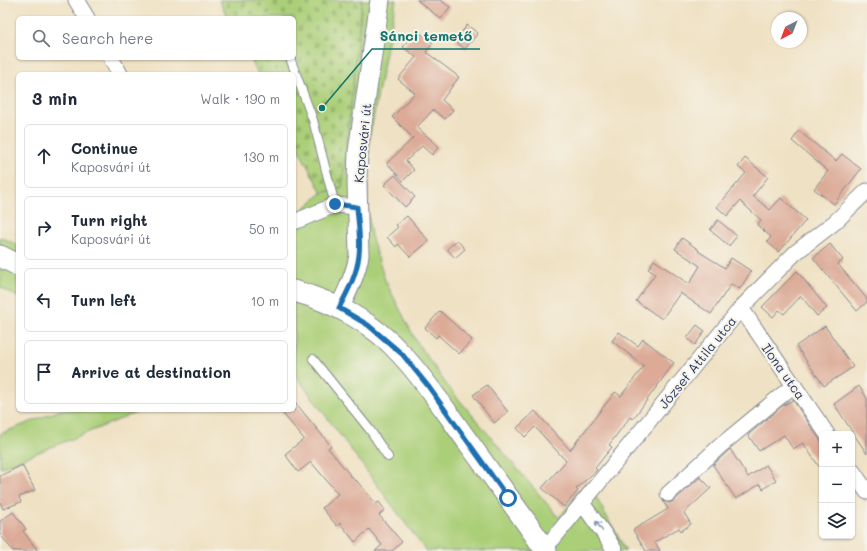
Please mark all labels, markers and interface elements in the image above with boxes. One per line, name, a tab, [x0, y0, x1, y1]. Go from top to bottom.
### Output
north arrow	[771, 12, 807, 48]
search box	[16, 16, 296, 60]
callout: Sánci temető	[372, 23, 480, 49]
text: Sánci temető	[380, 26, 473, 45]
icon: search	[30, 27, 52, 49]
text: Search here	[62, 28, 153, 48]
text: 3 min	[32, 87, 77, 109]
text: Walk · 190 m	[200, 90, 280, 107]
street label: Kaposvári út	[349, 102, 375, 184]
text: Continue	[71, 138, 138, 158]
icon: ahead	[33, 145, 55, 167]
text: 130 m	[243, 148, 279, 165]
text: Kaposvári út	[71, 158, 151, 175]
route end	[326, 195, 344, 213]
text: Turn right	[71, 210, 148, 230]
icon: right	[33, 217, 55, 239]
text: 50 m	[249, 220, 279, 237]
text: Kaposvári út	[71, 230, 151, 247]
icon: left	[33, 289, 55, 311]
text: Turn left	[71, 290, 136, 310]
text: 10 m	[251, 292, 279, 309]
street label: József Attila utca	[654, 312, 740, 412]
street label: Ilona utca	[758, 340, 810, 402]
icon: arrive	[33, 361, 55, 383]
text: Arrive at destination	[71, 362, 231, 382]
map controls	[819, 431, 855, 539]
button: +	[819, 431, 855, 467]
button: −	[819, 467, 855, 503]
route start	[499, 489, 517, 507]
button: layers	[819, 503, 855, 539]
one-way arrow	[595, 521, 603, 532]

